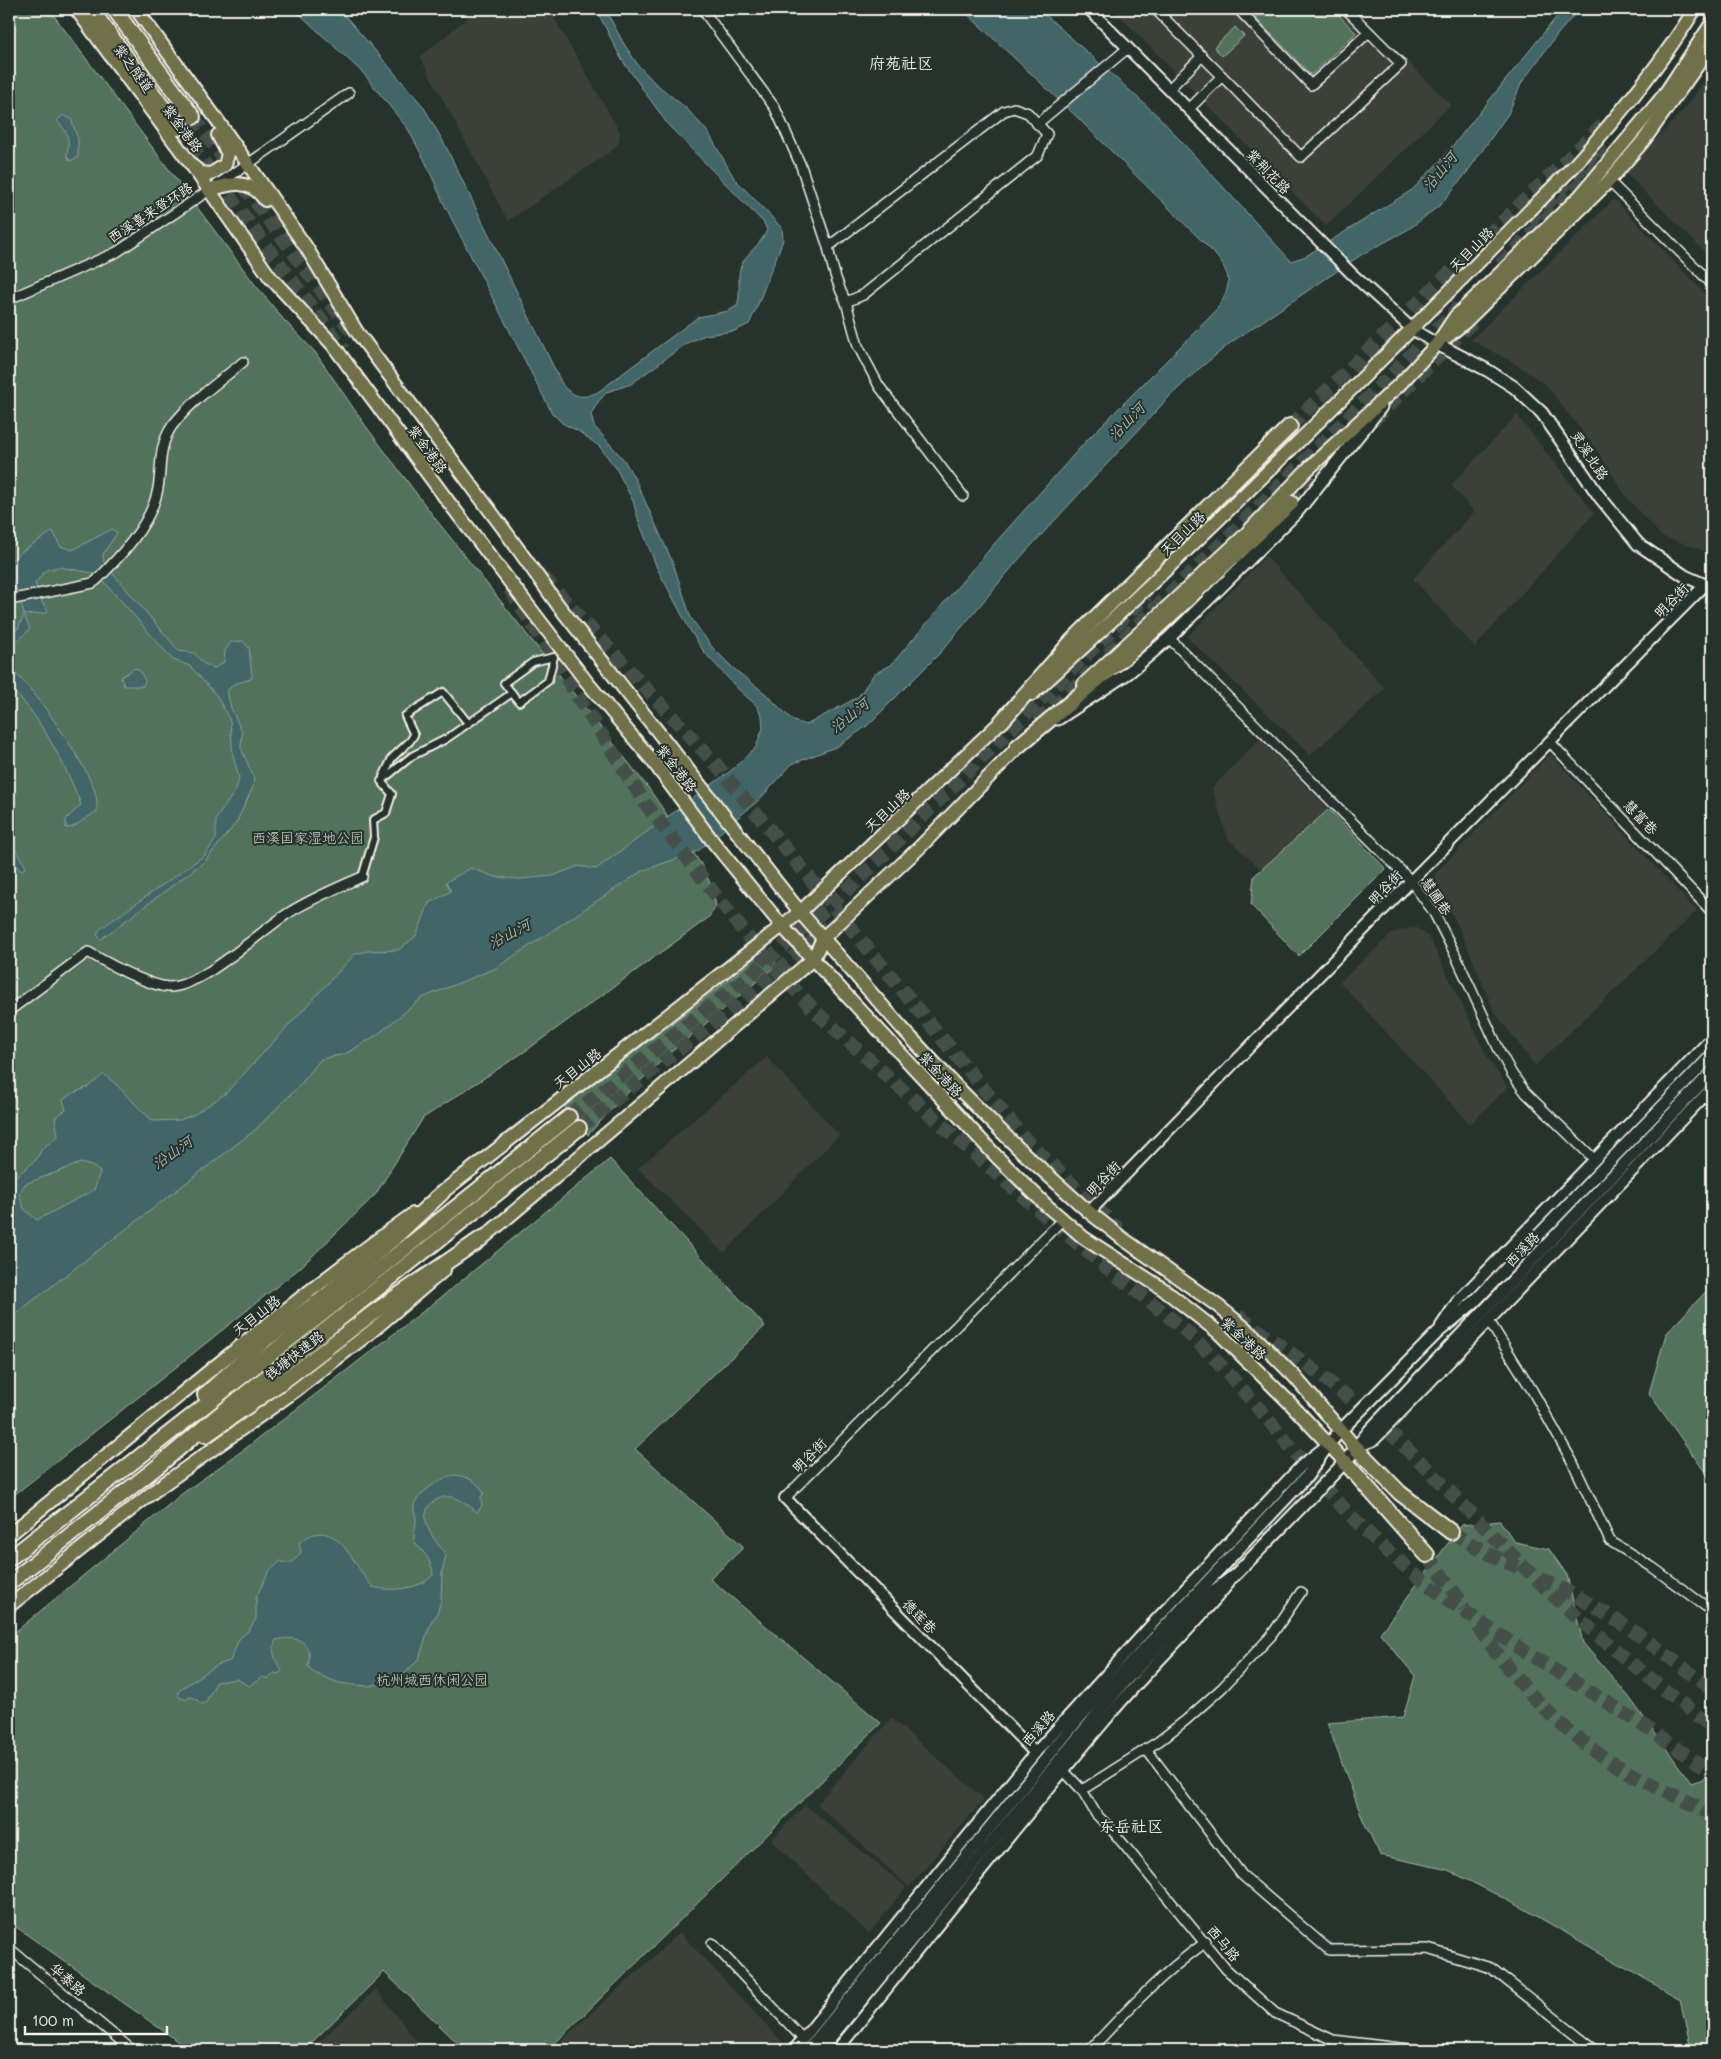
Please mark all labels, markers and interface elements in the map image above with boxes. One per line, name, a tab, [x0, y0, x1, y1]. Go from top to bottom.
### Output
street label: 紫之隧道	[110, 40, 158, 96]
district label: 府苑社区	[869, 52, 933, 73]
street label: 紫金港路	[159, 100, 207, 156]
street label: 紫荆花路	[1243, 144, 1295, 198]
water label: 沿山河	[1417, 145, 1463, 195]
street label: 西溪喜来登环路	[104, 177, 196, 247]
street label: 天目山路	[1444, 222, 1498, 276]
water label: 沿山河	[1103, 396, 1151, 444]
street label: 紫金港路	[404, 421, 452, 477]
street label: 灵溪北路	[1567, 426, 1613, 484]
street label: 天目山路	[1155, 507, 1209, 559]
street label: 明谷街	[1649, 578, 1693, 622]
water label: 沿山河	[825, 691, 875, 737]
street label: 紫金港路	[652, 740, 702, 796]
street label: 天目山路	[860, 784, 914, 836]
street label: 慧富巷	[1620, 795, 1663, 839]
park label: 西溪国家湿地公园	[252, 828, 364, 847]
street label: 明谷街	[1364, 865, 1406, 909]
street label: 慧圃巷	[1417, 873, 1457, 920]
water label: 沿山河	[484, 912, 536, 952]
street label: 天目山路	[549, 1043, 605, 1093]
street label: 紫金港路	[915, 1047, 967, 1101]
water label: 沿山河	[148, 1129, 199, 1173]
street label: 明谷街	[1082, 1156, 1124, 1200]
street label: 西溪路	[1501, 1227, 1543, 1271]
street label: 天目山路	[228, 1290, 284, 1340]
street label: 紫金港路	[1217, 1312, 1271, 1364]
street label: 钱塘快速路	[261, 1326, 327, 1384]
street label: 明谷街	[787, 1433, 831, 1477]
street label: 德莲巷	[899, 1594, 942, 1638]
park label: 杭州城西休闲公园	[376, 1670, 488, 1689]
street label: 西溪路	[1017, 1706, 1059, 1750]
district label: 东岳社区	[1099, 1815, 1163, 1836]
street label: 西马路	[1203, 1921, 1245, 1965]
street label: 华泰路	[46, 1958, 90, 2000]
scale bar	[25, 2004, 168, 2036]
text: 100 m	[32, 2010, 74, 2030]

